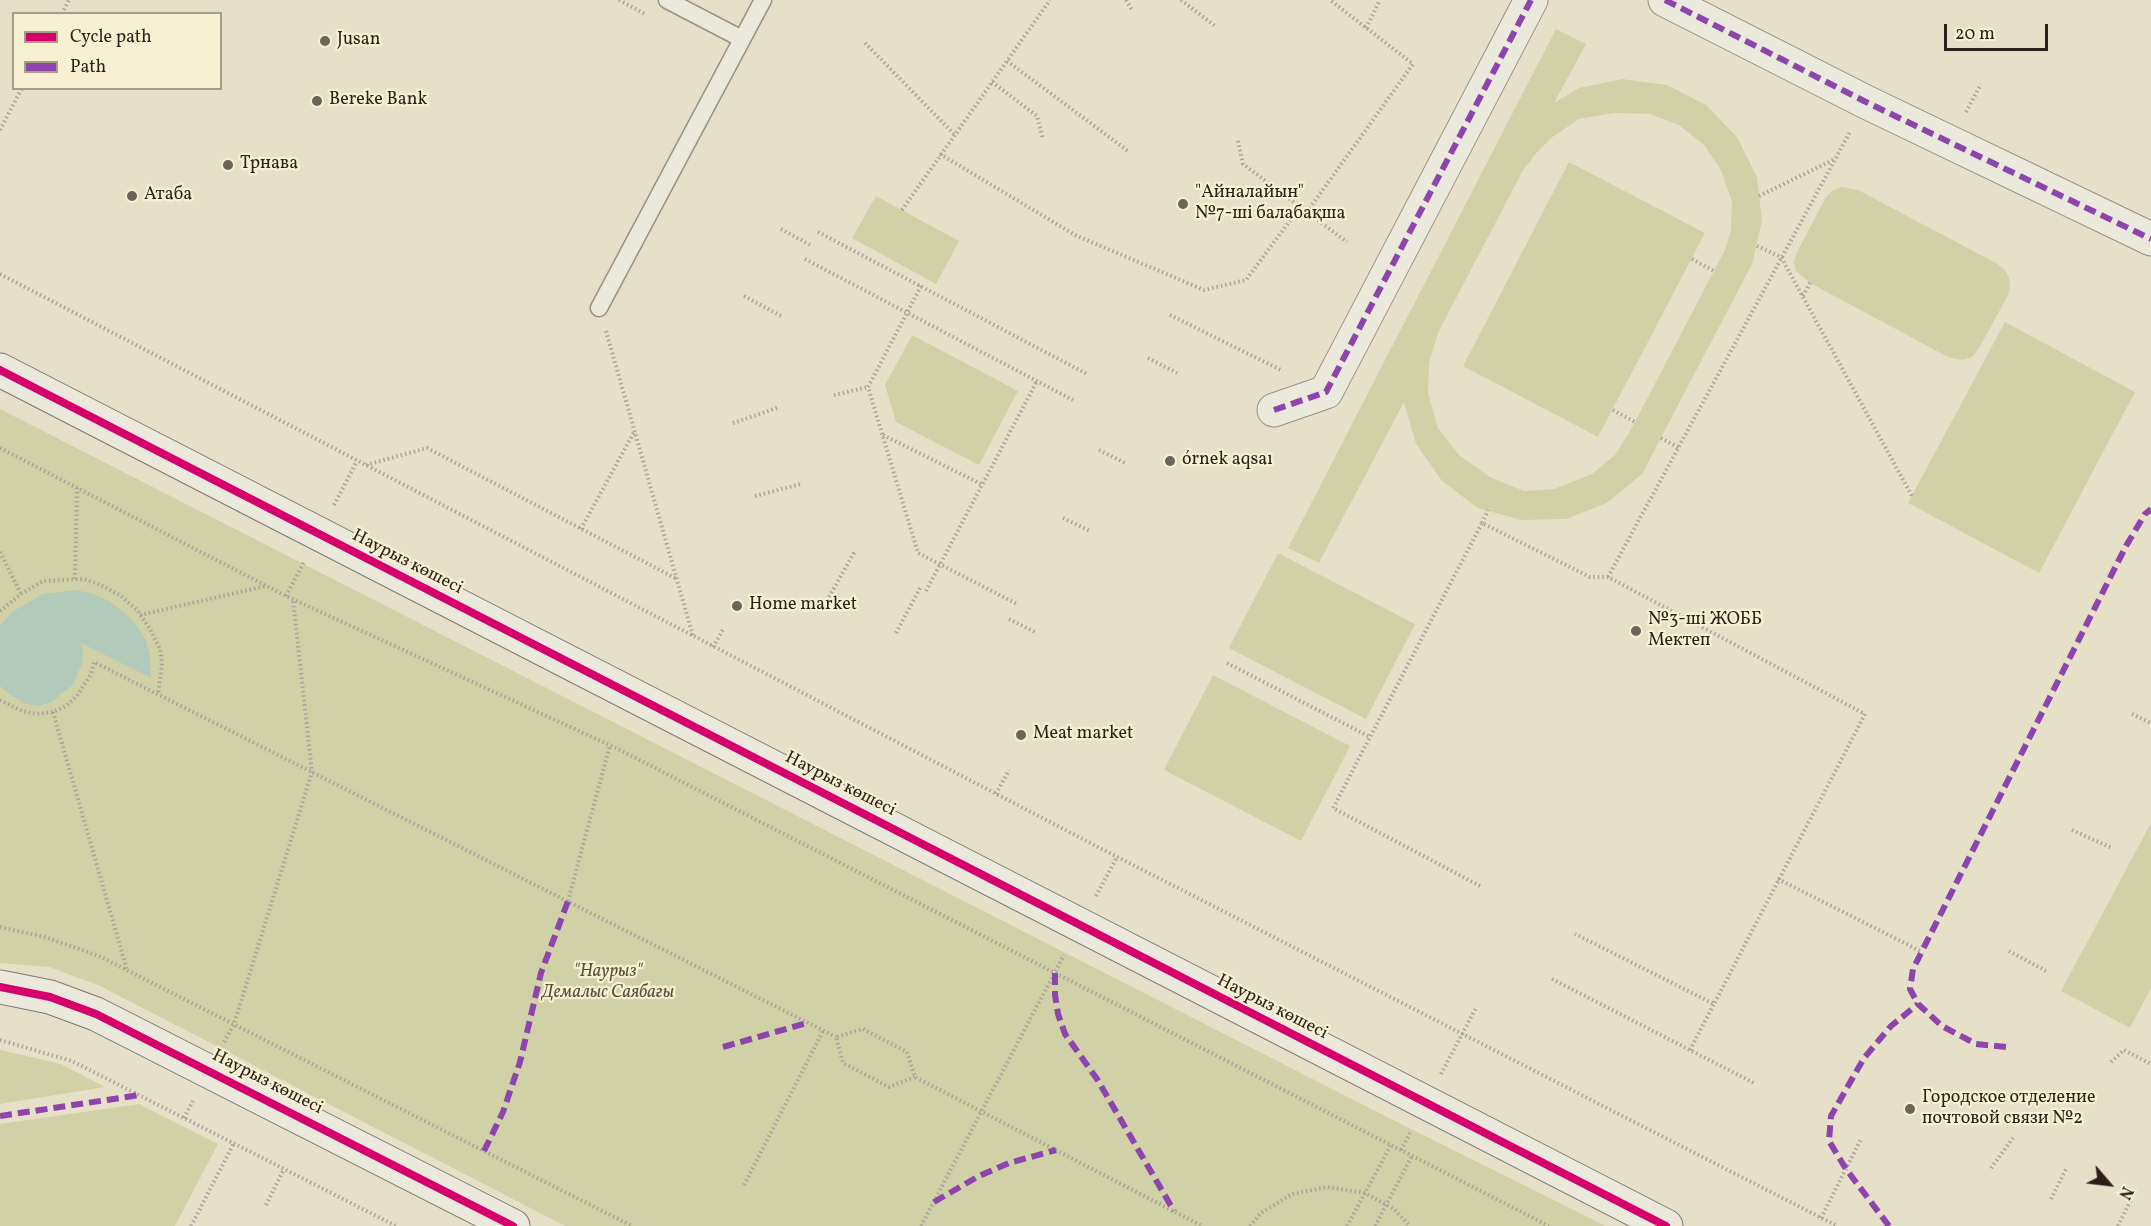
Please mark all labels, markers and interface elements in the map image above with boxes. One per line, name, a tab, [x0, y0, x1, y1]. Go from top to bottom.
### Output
legend	[12, 12, 222, 90]
scale bar	[1947, 12, 2050, 50]
text: 20 m	[1955, 22, 1995, 47]
text: Cycle path	[70, 25, 152, 50]
place label: Jusan	[337, 30, 380, 52]
marker: Jusan	[318, 34, 332, 48]
text: Path	[70, 55, 106, 80]
place label: Bereke Bank	[329, 90, 427, 112]
marker: Bereke Bank	[310, 94, 324, 108]
place label: Трнава	[240, 154, 298, 176]
marker: Трнава	[221, 158, 235, 172]
place label: "Айналайын" №7-ші балабақша	[1195, 183, 1346, 226]
place label: Атаба	[144, 185, 192, 207]
marker: Атаба	[125, 189, 139, 203]
marker: "Айналайын" №7-ші балабақша	[1176, 197, 1190, 211]
place label: órnek aqsaı	[1182, 450, 1273, 472]
marker: órnek aqsaı	[1163, 454, 1177, 468]
street label: Наурыз көшесі	[348, 526, 466, 600]
place label: Home market	[749, 595, 857, 617]
marker: Home market	[730, 599, 744, 613]
place label: №3-ші ЖОББ Мектеп	[1648, 610, 1762, 652]
marker: №3-ші ЖОББ Мектеп	[1629, 624, 1643, 638]
place label: Meat market	[1033, 724, 1133, 746]
marker: Meat market	[1014, 728, 1028, 742]
street label: Наурыз көшесі	[781, 748, 899, 822]
park label: "Наурыз" Демалыс Саябағы	[542, 962, 674, 1004]
street label: Наурыз көшесі	[1213, 971, 1331, 1045]
street label: Наурыз көшесі	[208, 1046, 326, 1120]
place label: Городское отделение почтовой связи №2	[1922, 1088, 2096, 1130]
marker: Городское отделение почтовой связи №2	[1903, 1102, 1917, 1116]
north arrow	[2079, 1154, 2139, 1214]
text: N	[2112, 1182, 2137, 1203]

